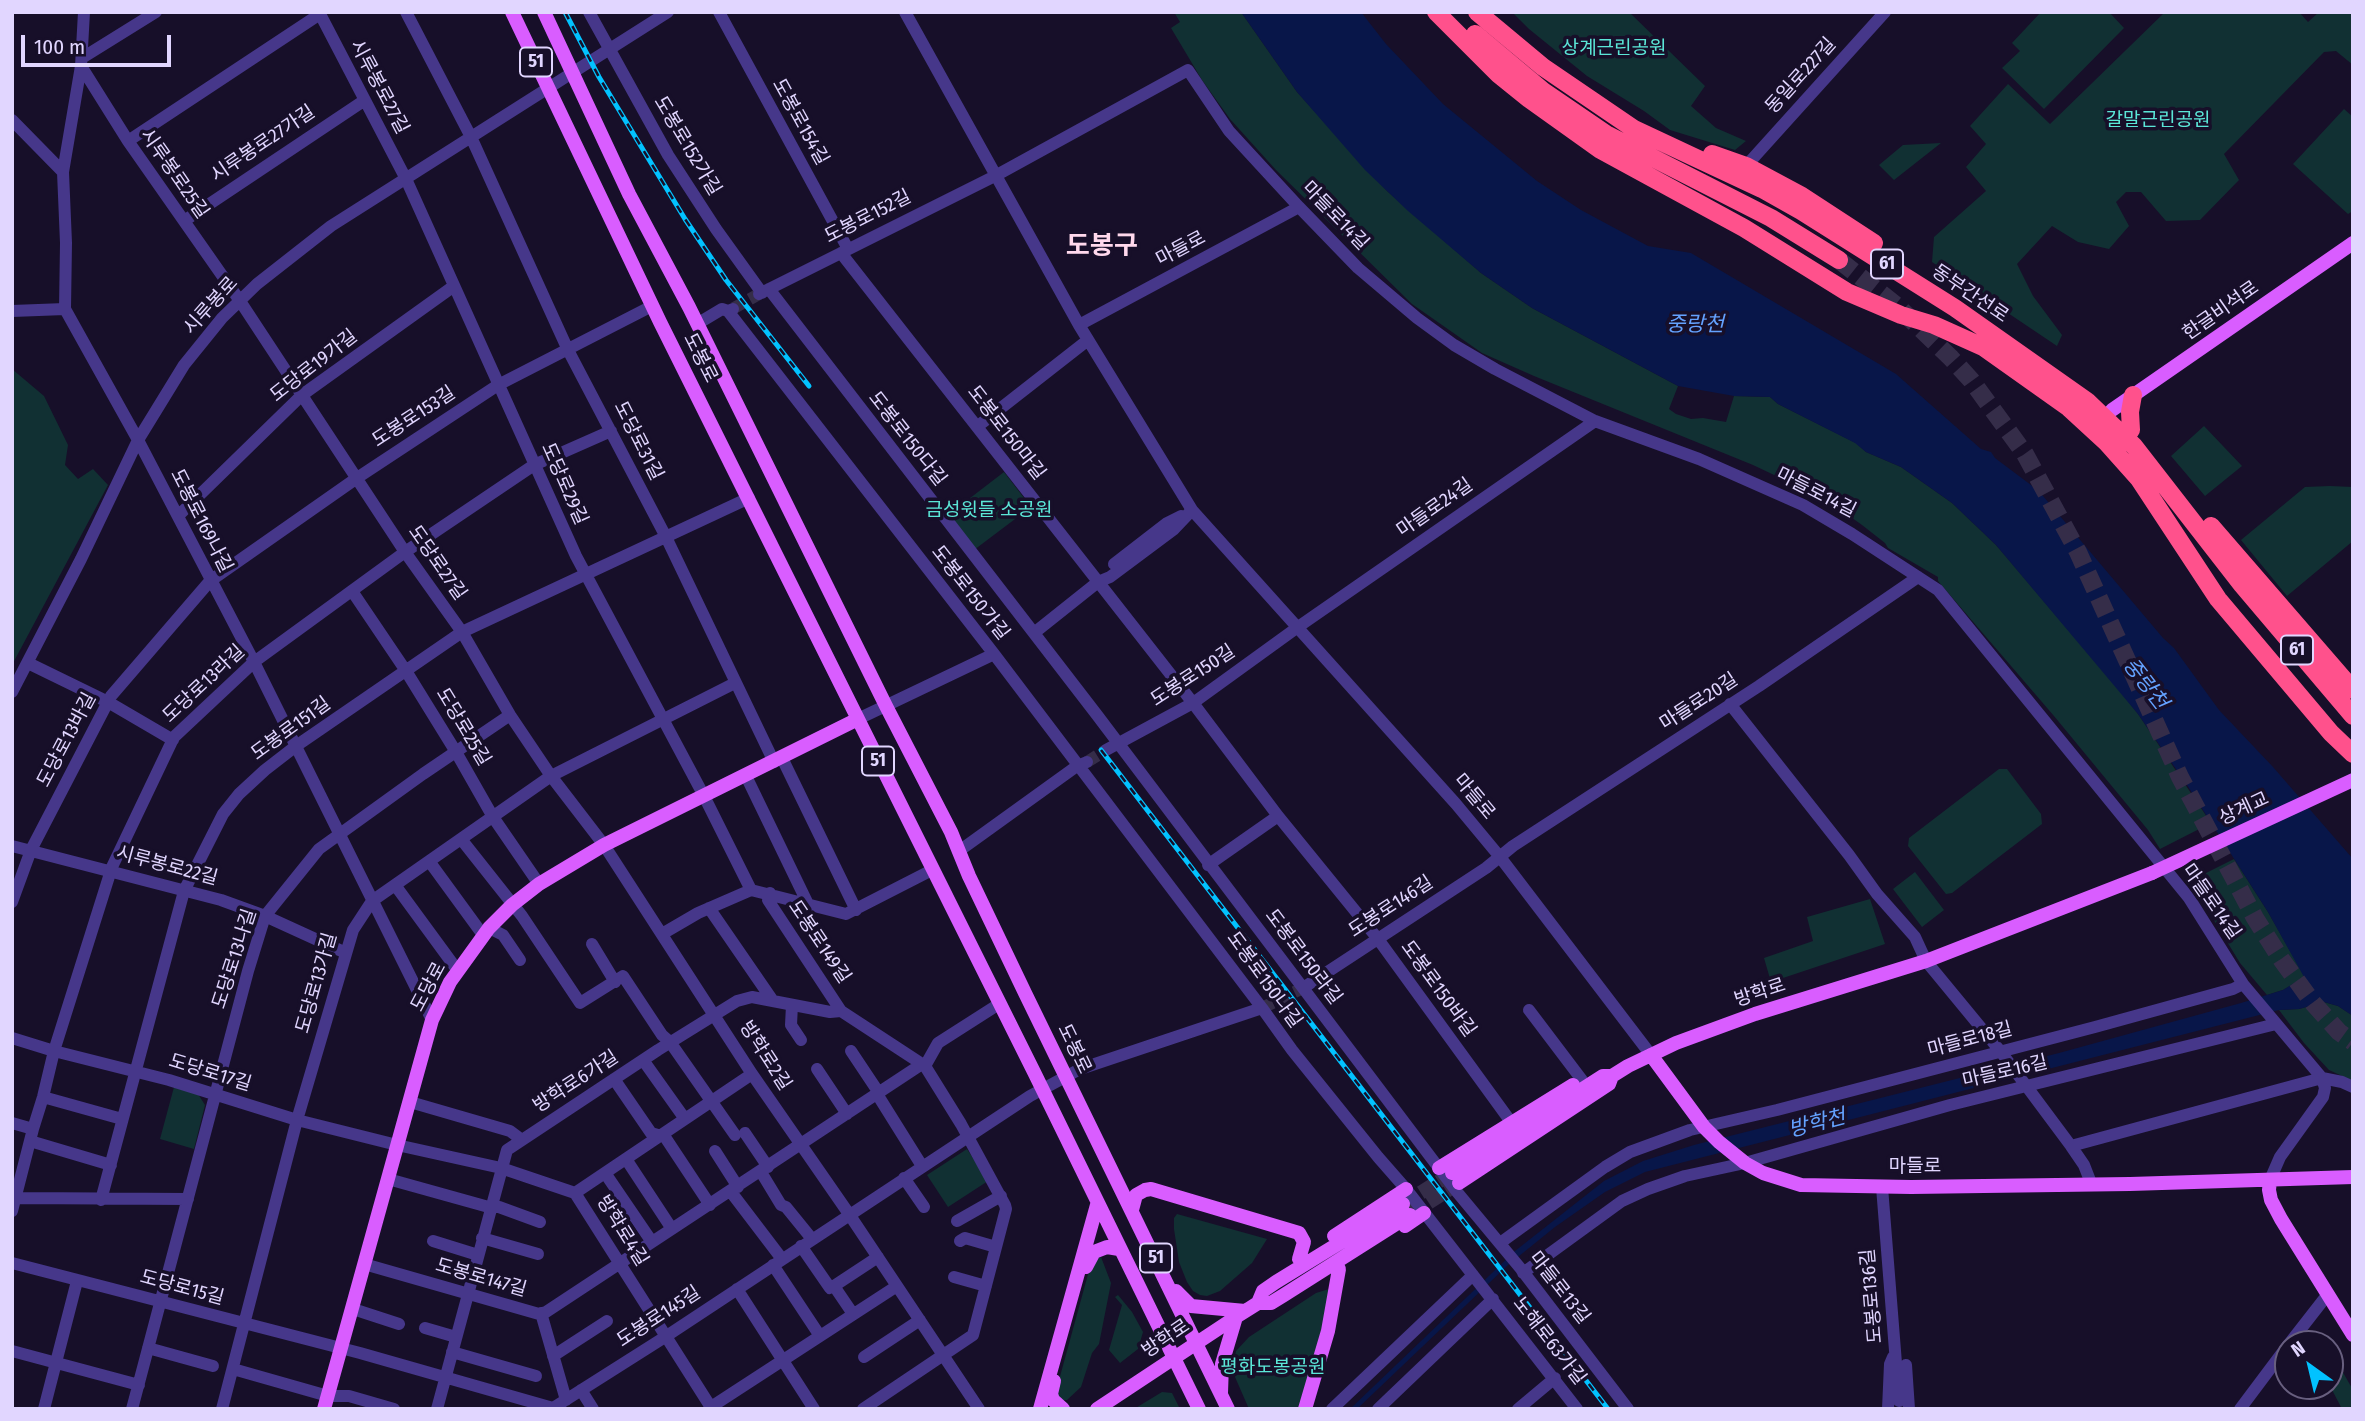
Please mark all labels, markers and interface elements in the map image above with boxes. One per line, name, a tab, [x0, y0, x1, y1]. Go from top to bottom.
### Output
scale bar	[24, 21, 175, 65]
street label: 동일로227길	[1761, 33, 1841, 119]
text: 100 m	[34, 34, 85, 60]
street label: 시루봉로27길	[345, 36, 413, 138]
park label: 상계근린공원	[1562, 38, 1666, 60]
road number: 51	[520, 48, 552, 76]
street label: 도봉로154길	[767, 75, 833, 169]
street label: 도봉로152가길	[648, 92, 726, 200]
street label: 시루봉로27가길	[207, 101, 319, 187]
park label: 갈말근린공원	[2106, 110, 2210, 132]
street label: 시루봉로25길	[135, 125, 213, 223]
street label: 마들로14길	[1297, 177, 1373, 255]
street label: 도봉로152길	[821, 185, 915, 249]
street label: 마들로	[1152, 227, 1210, 271]
district label: 도봉구	[1066, 231, 1138, 263]
road number: 61	[1871, 250, 1903, 278]
street label: 동부간선로	[1927, 260, 2013, 328]
street label: 시루봉로	[179, 272, 243, 340]
street label: 한글비석로	[2179, 277, 2263, 345]
water label: 중랑천	[1666, 312, 1724, 338]
street label: 도당로19가길	[266, 325, 362, 407]
street label: 도봉로	[678, 329, 722, 387]
street label: 도봉로150마길	[962, 381, 1050, 485]
street label: 도봉로153길	[368, 382, 460, 452]
street label: 도봉로150다길	[863, 387, 951, 491]
street label: 도당로31길	[608, 398, 668, 484]
street label: 도당로29길	[536, 439, 592, 529]
street label: 마들로14길	[1772, 463, 1860, 523]
street label: 도봉로169나길	[165, 465, 237, 577]
street label: 마들로24길	[1393, 474, 1477, 542]
park label: 금성윗들 소공원	[926, 500, 1052, 522]
street label: 도당로27길	[403, 521, 471, 605]
street label: 도봉로150가길	[926, 541, 1014, 645]
road number: 61	[2281, 636, 2313, 664]
street label: 도당로13라길	[158, 640, 250, 728]
street label: 도봉로150길	[1147, 640, 1239, 712]
water label: 중랑천	[2117, 653, 2173, 715]
street label: 마들로20길	[1656, 668, 1742, 736]
street label: 도당로25길	[431, 684, 495, 770]
street label: 도당로13바길	[33, 689, 101, 791]
street label: 도봉로151길	[247, 693, 335, 765]
road number: 51	[862, 746, 894, 776]
street label: 마들로	[1448, 770, 1500, 824]
street label: 상계교	[2215, 788, 2273, 830]
street label: 시루봉로22길	[114, 842, 220, 890]
street label: 마들로14길	[2177, 860, 2245, 944]
street label: 도봉로146길	[1345, 871, 1437, 943]
street label: 도봉로149길	[783, 896, 855, 988]
street label: 도봉로150라길	[1260, 905, 1346, 1009]
street label: 도당로13나길	[208, 906, 262, 1012]
street label: 도봉로150나길	[1221, 927, 1307, 1033]
street label: 도당로13가길	[292, 930, 342, 1036]
street label: 도봉로150바길	[1395, 936, 1481, 1042]
street label: 도당로	[407, 958, 451, 1016]
street label: 방학로	[1732, 974, 1788, 1012]
street label: 방학로2길	[734, 1017, 796, 1095]
street label: 마들로18길	[1925, 1018, 2015, 1062]
street label: 도봉로	[1052, 1020, 1096, 1078]
street label: 방학로6가길	[529, 1046, 623, 1118]
street label: 도당로17길	[166, 1050, 254, 1096]
street label: 마들로16길	[1960, 1051, 2050, 1093]
water label: 방학천	[1786, 1105, 1848, 1143]
street label: 마들로	[1889, 1156, 1941, 1178]
street label: 방학로4길	[591, 1191, 653, 1271]
road number: 51	[1140, 1244, 1172, 1273]
street label: 마들로13길	[1524, 1247, 1594, 1329]
street label: 도봉로136길	[1856, 1248, 1888, 1344]
street label: 도봉로147길	[433, 1254, 529, 1302]
street label: 도당로15길	[137, 1266, 227, 1310]
street label: 도봉로145길	[613, 1282, 705, 1352]
street label: 노해로63가길	[1508, 1293, 1590, 1389]
street label: 방학로	[1138, 1315, 1194, 1363]
north arrow	[2274, 1330, 2344, 1400]
text: N	[2287, 1336, 2309, 1362]
park label: 평화도봉공원	[1221, 1357, 1325, 1379]

